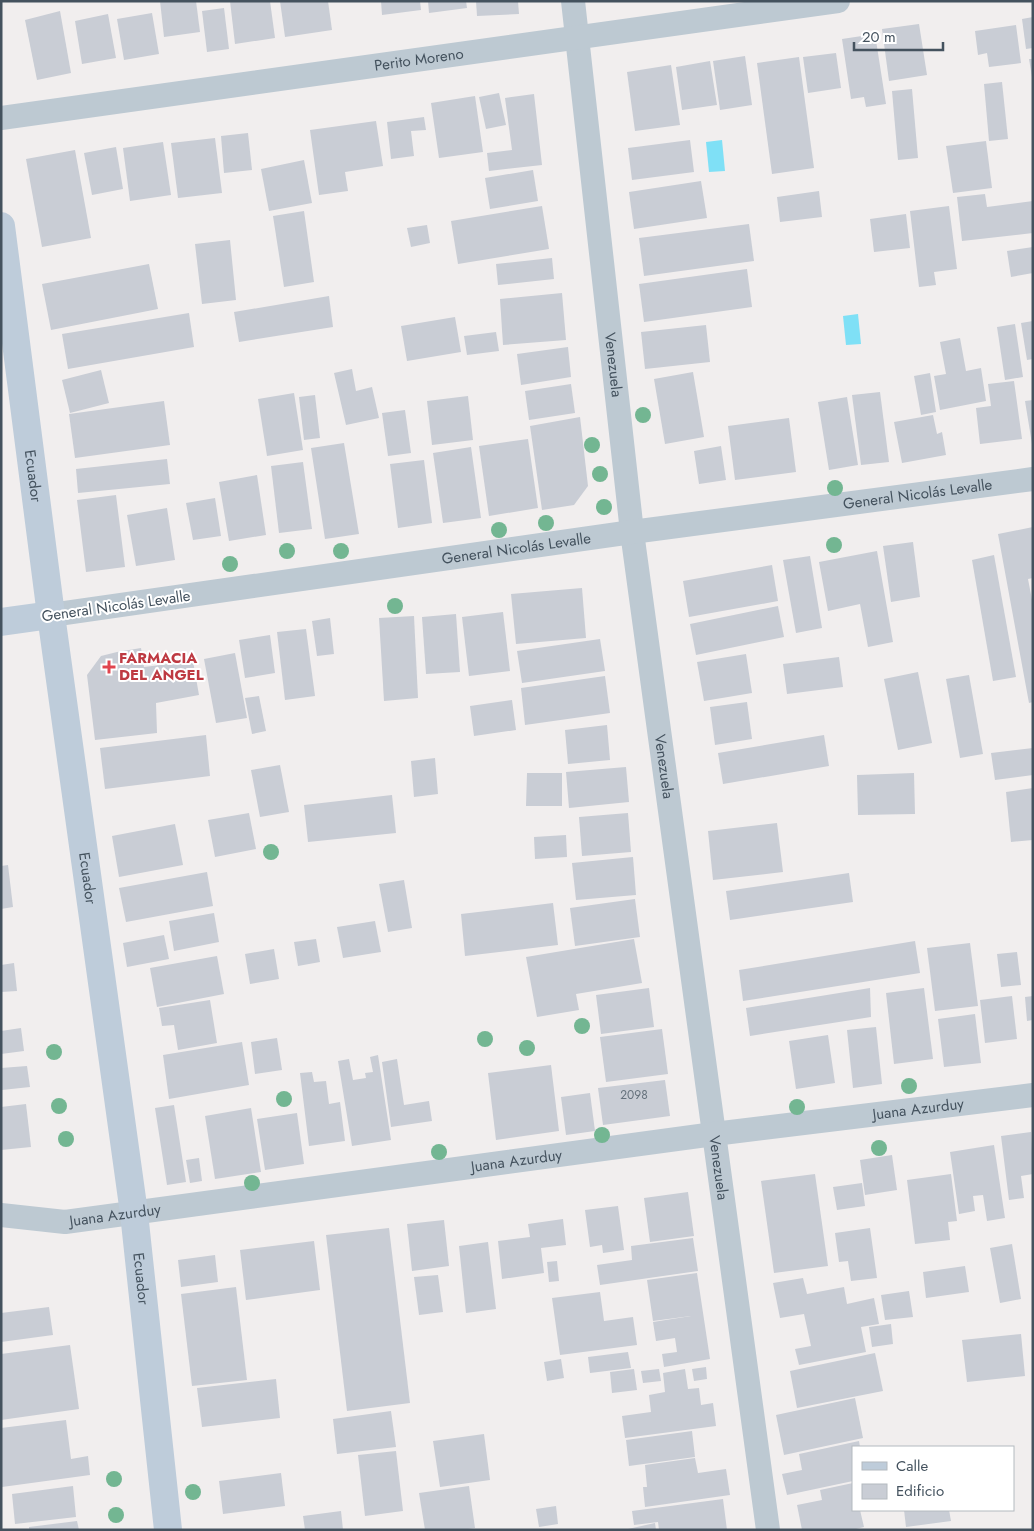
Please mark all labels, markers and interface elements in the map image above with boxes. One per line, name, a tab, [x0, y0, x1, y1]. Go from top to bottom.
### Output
scale bar	[854, 20, 943, 52]
text: 20 m	[862, 26, 896, 48]
street label: Perito Moreno	[373, 42, 465, 77]
street label: Venezuela	[599, 331, 628, 398]
street label: Ecuador	[19, 449, 47, 504]
street label: General Nicolás Levalle	[842, 473, 994, 515]
street label: General Nicolás Levalle	[440, 527, 592, 570]
street label: General Nicolás Levalle	[40, 585, 192, 627]
place label: FARMACIA DEL ANGEL	[119, 647, 204, 686]
marker: FARMACIA DEL ANGEL	[103, 661, 115, 673]
street label: Venezuela	[649, 733, 679, 800]
street label: Ecuador	[73, 851, 102, 907]
house number: 2098	[620, 1086, 648, 1104]
street label: Juana Azurduy	[869, 1092, 965, 1126]
street label: Venezuela	[703, 1134, 734, 1201]
street label: Juana Azurduy	[468, 1144, 564, 1178]
street label: Juana Azurduy	[66, 1198, 163, 1233]
street label: Ecuador	[127, 1251, 155, 1307]
legend	[852, 1446, 1014, 1511]
text: Calle	[896, 1455, 928, 1477]
text: Edificio	[896, 1480, 944, 1502]

